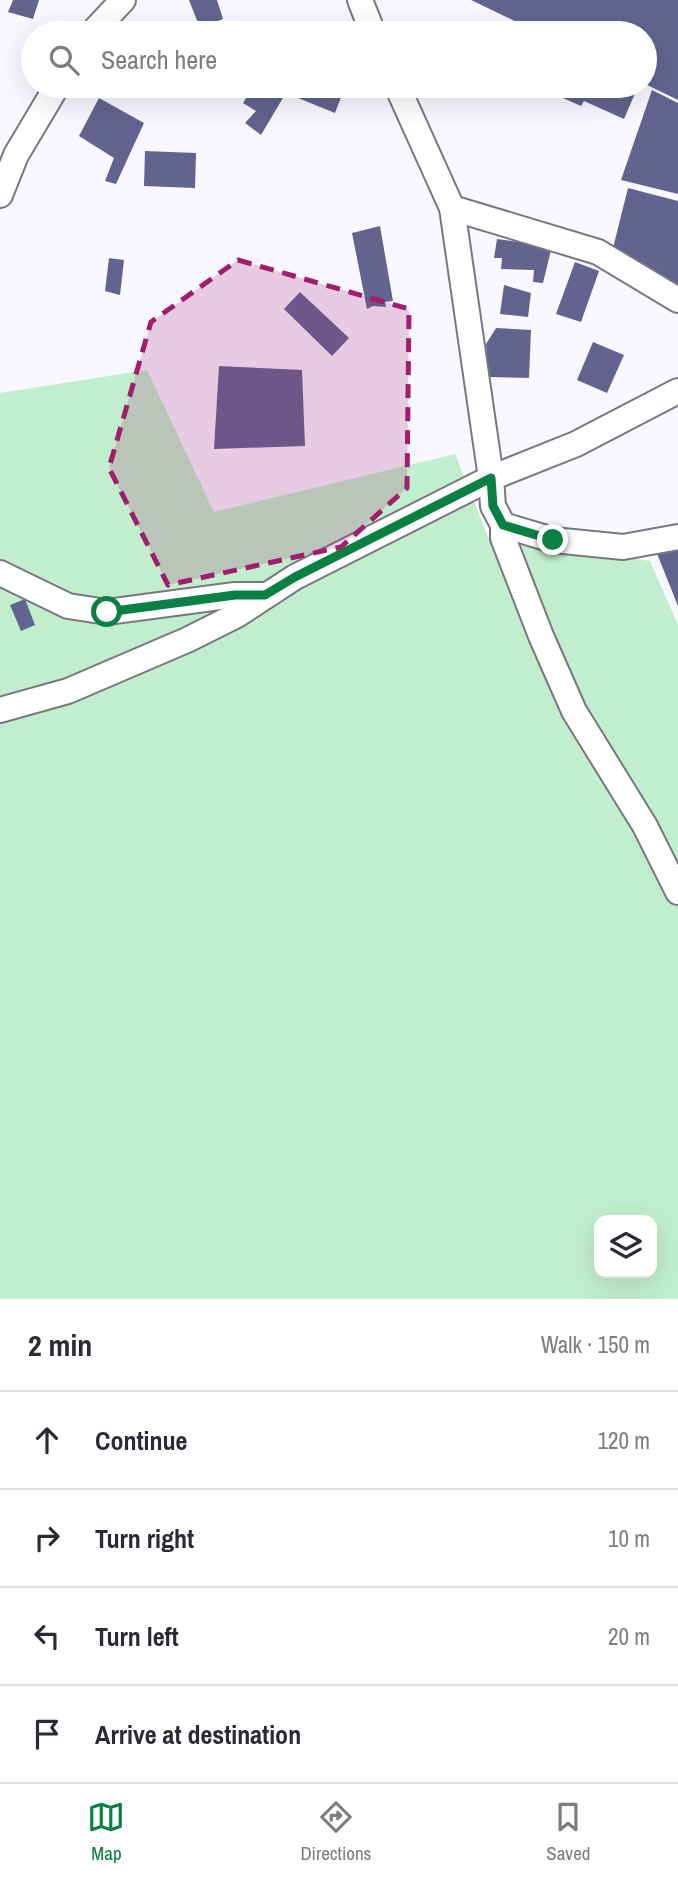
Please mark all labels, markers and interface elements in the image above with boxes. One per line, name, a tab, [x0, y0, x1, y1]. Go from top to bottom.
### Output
search box	[21, 21, 657, 98]
icon: search	[45, 41, 83, 79]
text: Search here	[101, 42, 217, 77]
route end	[537, 524, 568, 555]
route start	[91, 596, 122, 627]
map controls	[594, 1215, 657, 1278]
button: layers	[594, 1215, 657, 1278]
text: 2 min	[28, 1325, 92, 1365]
text: Walk · 150 m	[541, 1329, 650, 1360]
icon: ahead	[28, 1421, 66, 1459]
text: Continue	[95, 1423, 187, 1458]
text: 120 m	[598, 1425, 650, 1456]
icon: right	[28, 1519, 66, 1557]
text: Turn right	[95, 1521, 194, 1556]
text: 10 m	[608, 1523, 650, 1554]
icon: left	[28, 1617, 66, 1655]
text: Turn left	[95, 1619, 179, 1654]
text: 20 m	[608, 1621, 650, 1652]
icon: arrive	[28, 1715, 66, 1753]
text: Arrive at destination	[95, 1717, 301, 1752]
tab: Map	[87, 1798, 125, 1866]
tab: Directions	[300, 1798, 371, 1866]
tab: Saved	[546, 1798, 591, 1866]

